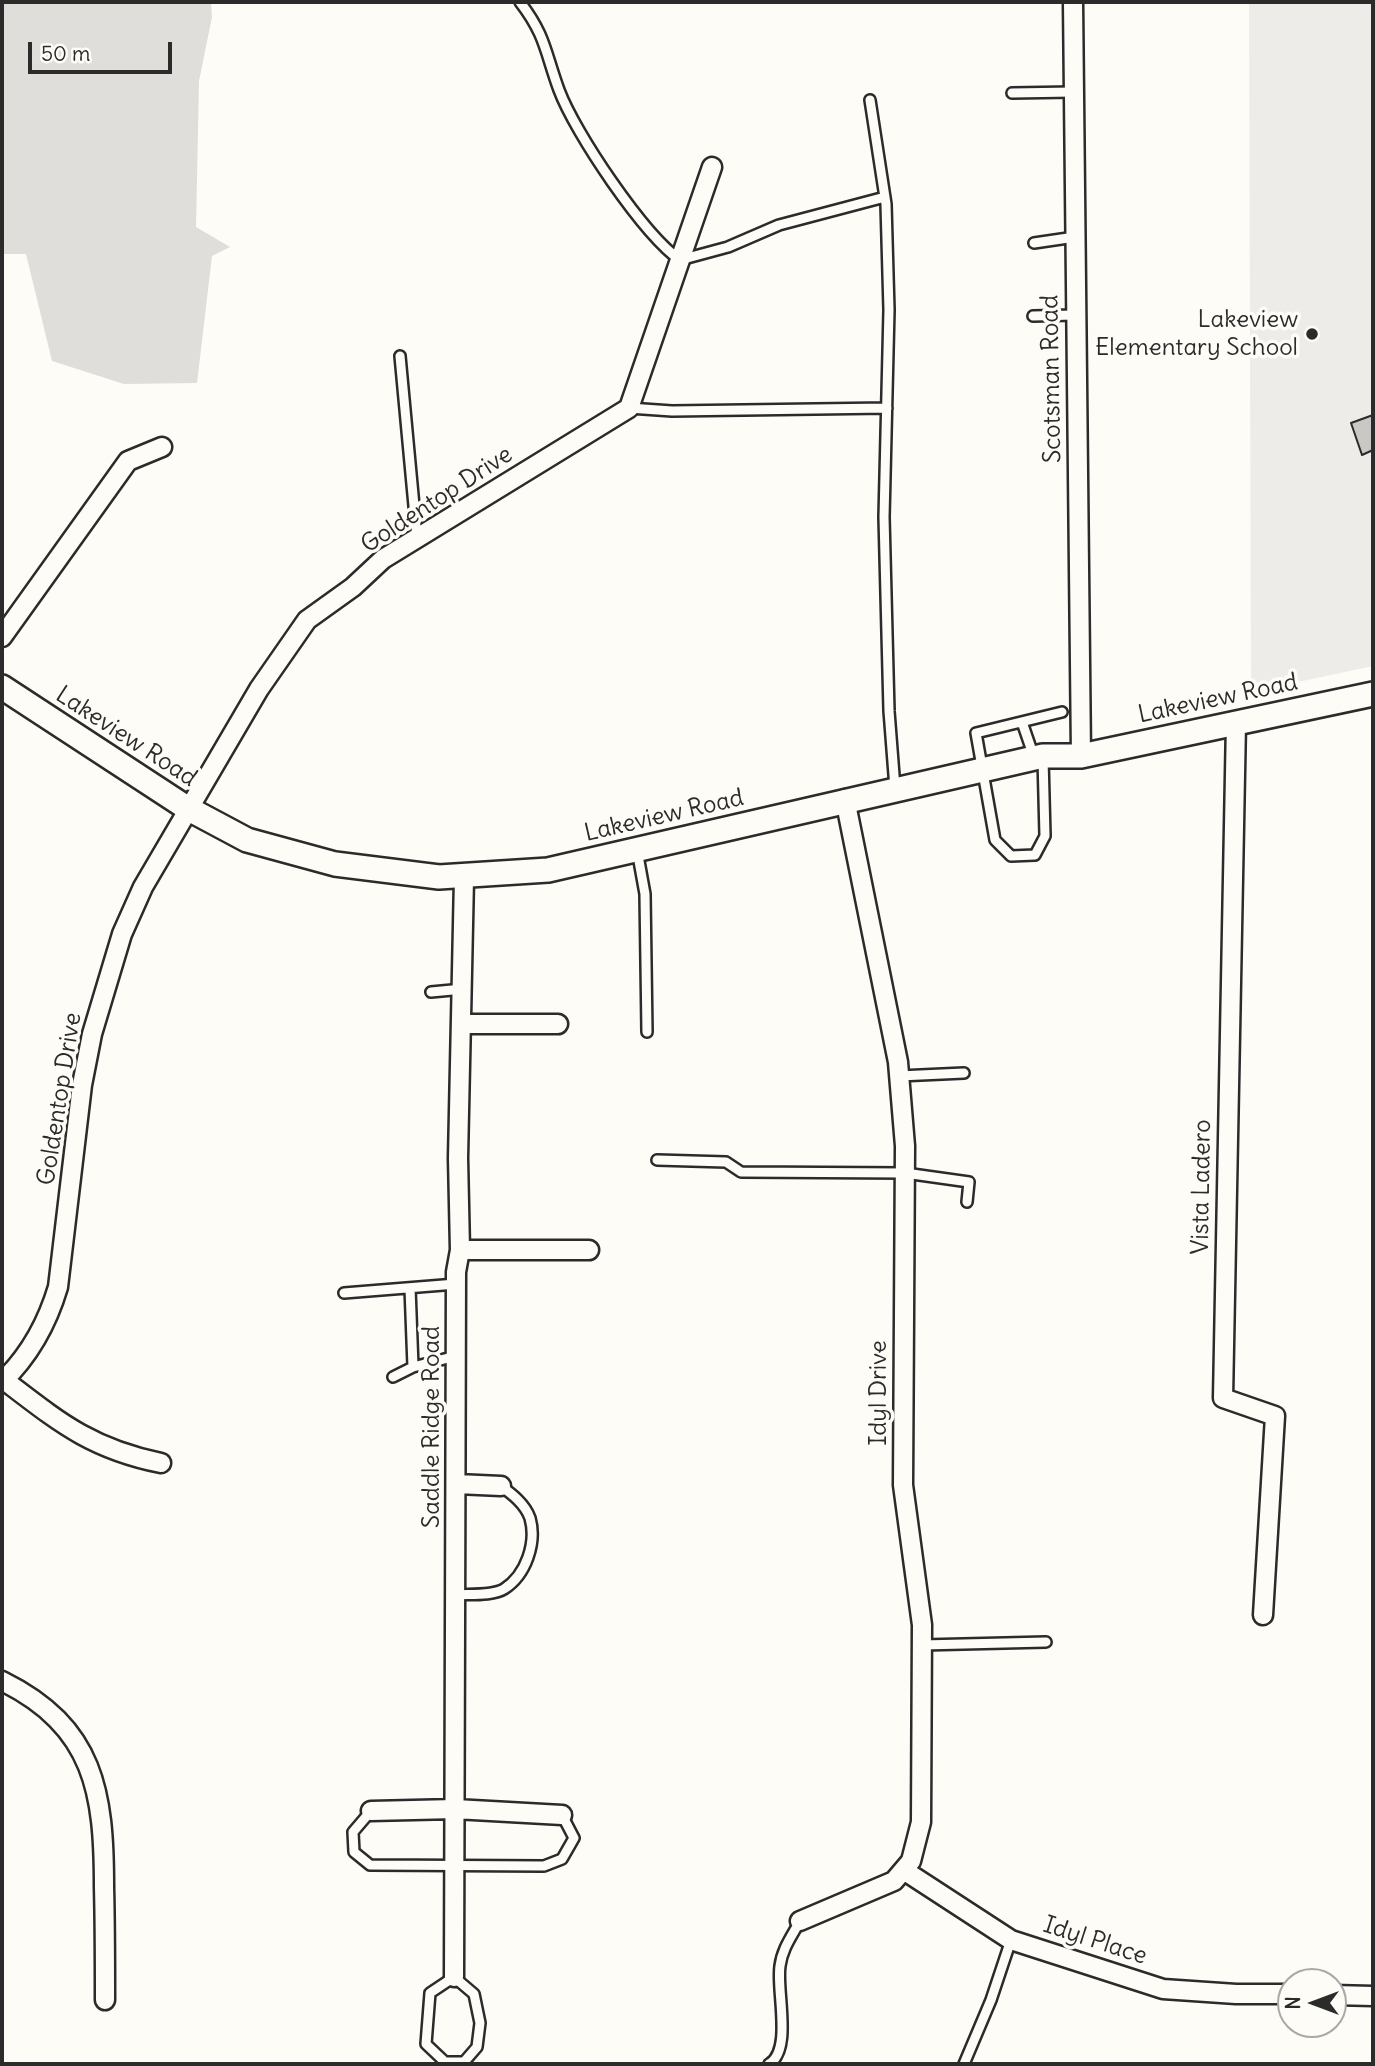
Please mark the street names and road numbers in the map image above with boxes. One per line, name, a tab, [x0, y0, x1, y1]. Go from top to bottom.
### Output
street label: Scotsman Road	[1036, 295, 1068, 463]
street label: Goldentop Drive	[356, 440, 518, 560]
street label: Lakeview Road	[1136, 668, 1300, 730]
street label: Lakeview Road	[50, 681, 202, 793]
street label: Lakeview Road	[582, 784, 746, 848]
street label: Goldentop Drive	[32, 1011, 88, 1187]
street label: Vista Ladero	[1186, 1119, 1218, 1255]
street label: Saddle Ridge Road	[418, 1326, 446, 1528]
street label: Idyl Drive	[865, 1340, 893, 1446]
street label: Idyl Place	[1040, 1911, 1150, 1971]

